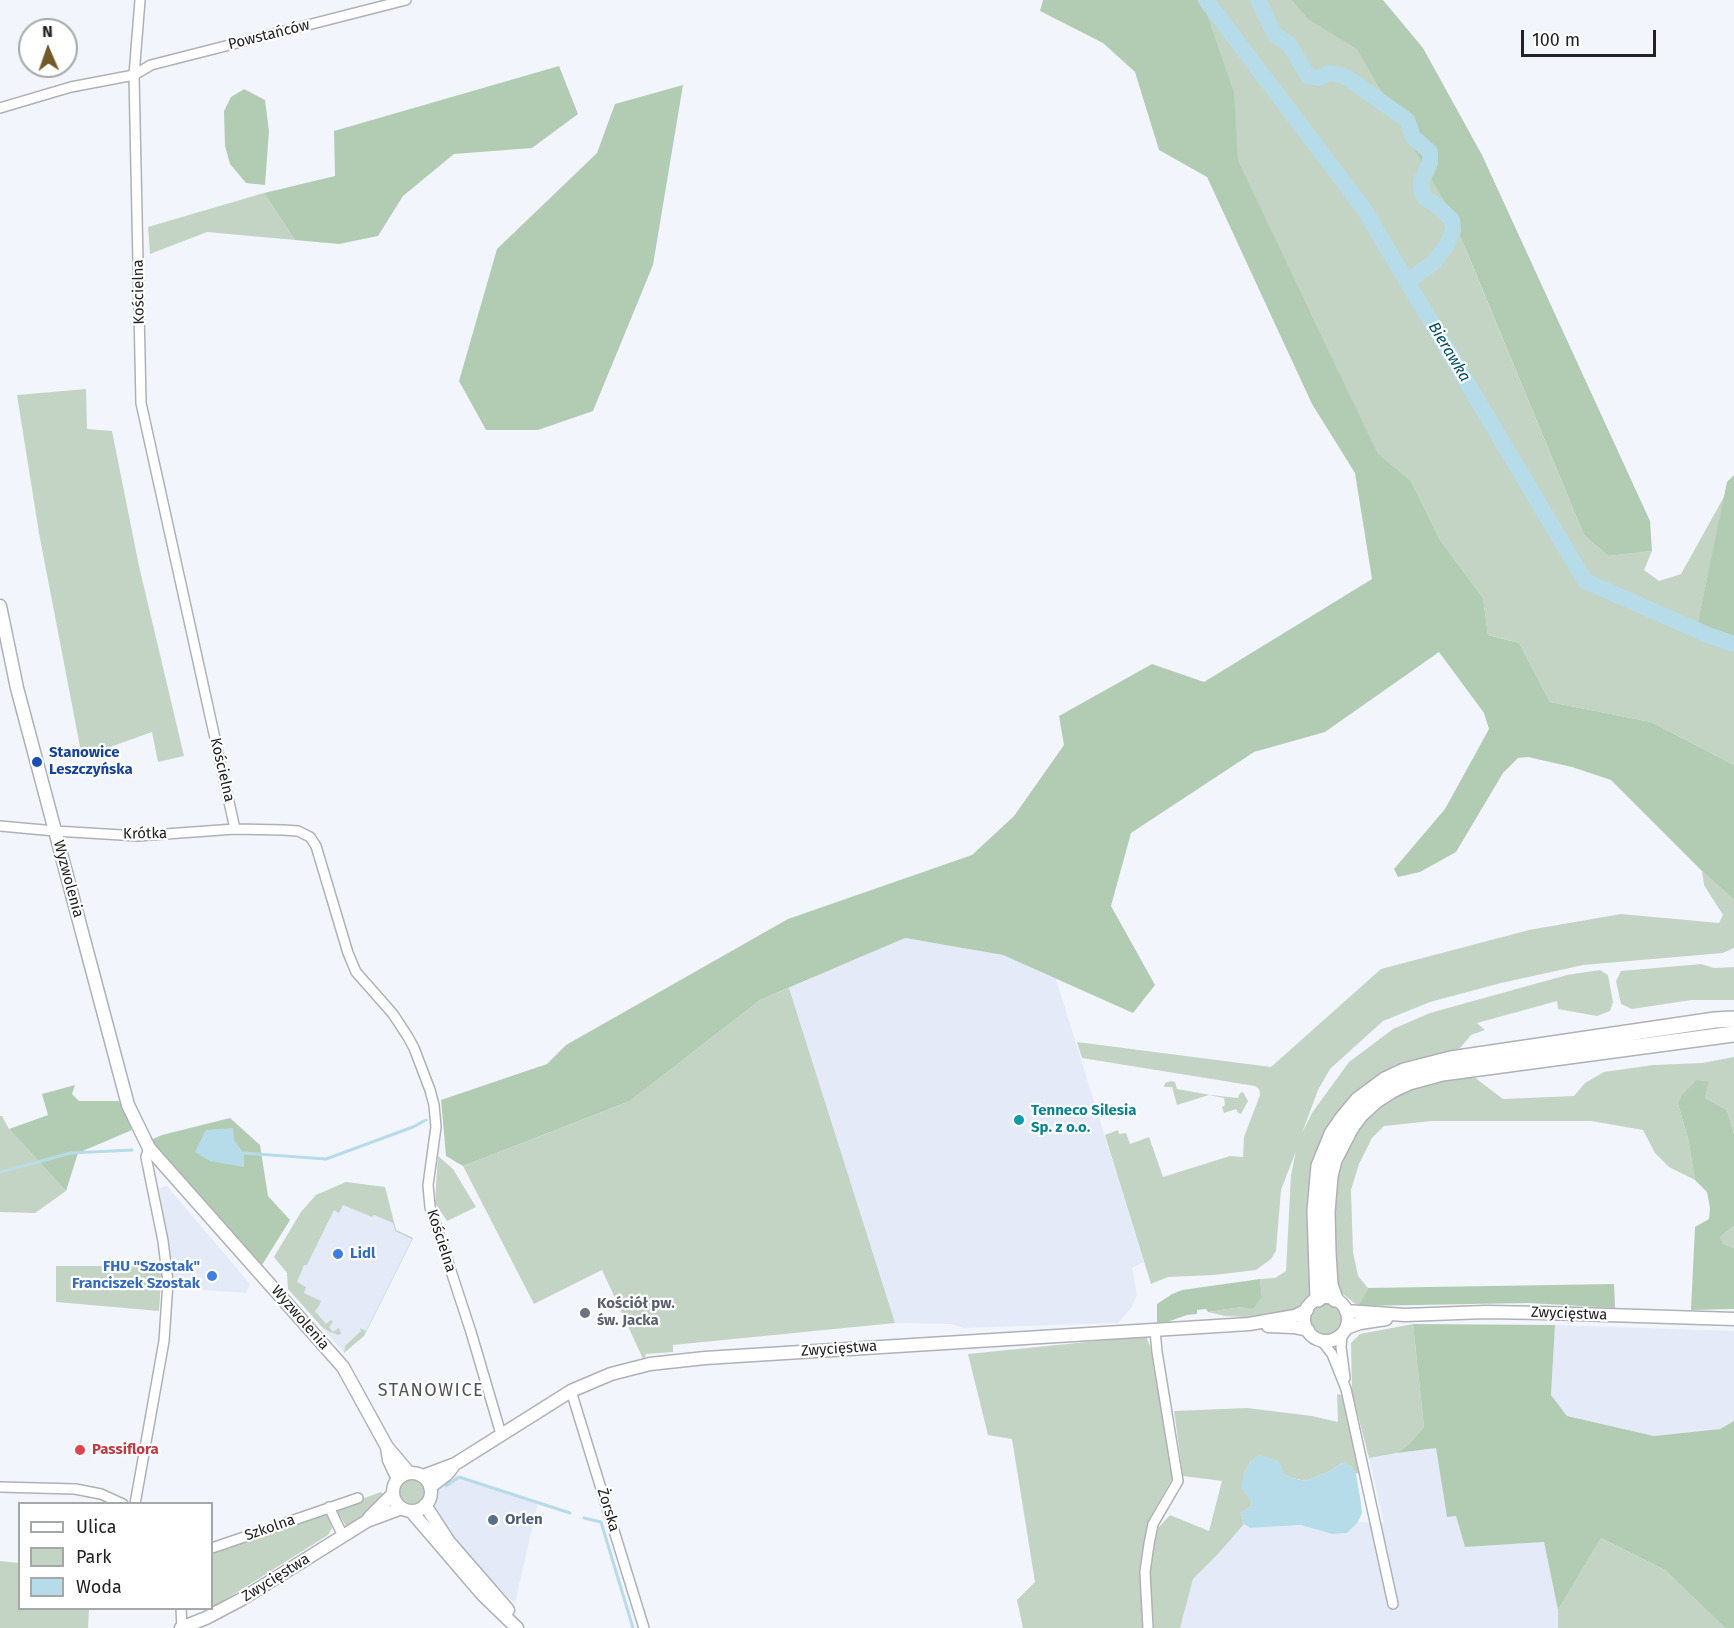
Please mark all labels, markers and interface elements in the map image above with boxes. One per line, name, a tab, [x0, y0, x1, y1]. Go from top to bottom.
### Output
street label: Powstańców	[226, 16, 312, 54]
north arrow	[18, 18, 78, 78]
scale bar	[1524, 18, 1659, 56]
text: N	[42, 22, 53, 41]
text: 100 m	[1532, 29, 1580, 51]
street label: Kościelna	[129, 259, 149, 325]
water label: Bierawka	[1424, 319, 1474, 385]
street label: Kościelna	[206, 736, 238, 804]
place label: Stanowice Leszczyńska	[49, 744, 133, 779]
marker: Stanowice Leszczyńska	[30, 755, 44, 769]
street label: Krótka	[123, 825, 167, 843]
street label: Wyzwolenia	[49, 838, 87, 920]
place label: Tenneco Silesia Sp. z o.o.	[1031, 1102, 1137, 1137]
marker: Tenneco Silesia Sp. z o.o.	[1012, 1113, 1026, 1127]
street label: Kościelna	[422, 1207, 460, 1275]
place label: Lidl	[350, 1245, 375, 1263]
marker: Lidl	[331, 1247, 345, 1261]
place label: FHU "Szostak" Franciszek Szostak	[72, 1258, 200, 1293]
marker: FHU "Szostak" Franciszek Szostak	[205, 1269, 219, 1283]
street label: Wyzwolenia	[267, 1282, 333, 1354]
place label: Kościół pw. św. Jacka	[597, 1295, 675, 1330]
street label: Zwycięstwa	[1530, 1304, 1608, 1324]
marker: Kościół pw. św. Jacka	[578, 1306, 592, 1320]
street label: Zwycięstwa	[800, 1337, 878, 1361]
district label: STANOWICE	[378, 1380, 484, 1402]
place label: Passiflora	[92, 1441, 159, 1459]
marker: Passiflora	[73, 1443, 87, 1457]
street label: Żorska	[593, 1486, 623, 1534]
legend	[18, 1502, 213, 1610]
street label: Szkolna	[242, 1511, 298, 1545]
place label: Orlen	[505, 1511, 543, 1529]
marker: Orlen	[486, 1513, 500, 1527]
text: Ulica	[76, 1516, 116, 1538]
text: Park	[76, 1546, 111, 1568]
street label: Zwycięstwa	[239, 1550, 313, 1606]
text: Woda	[76, 1576, 122, 1598]

